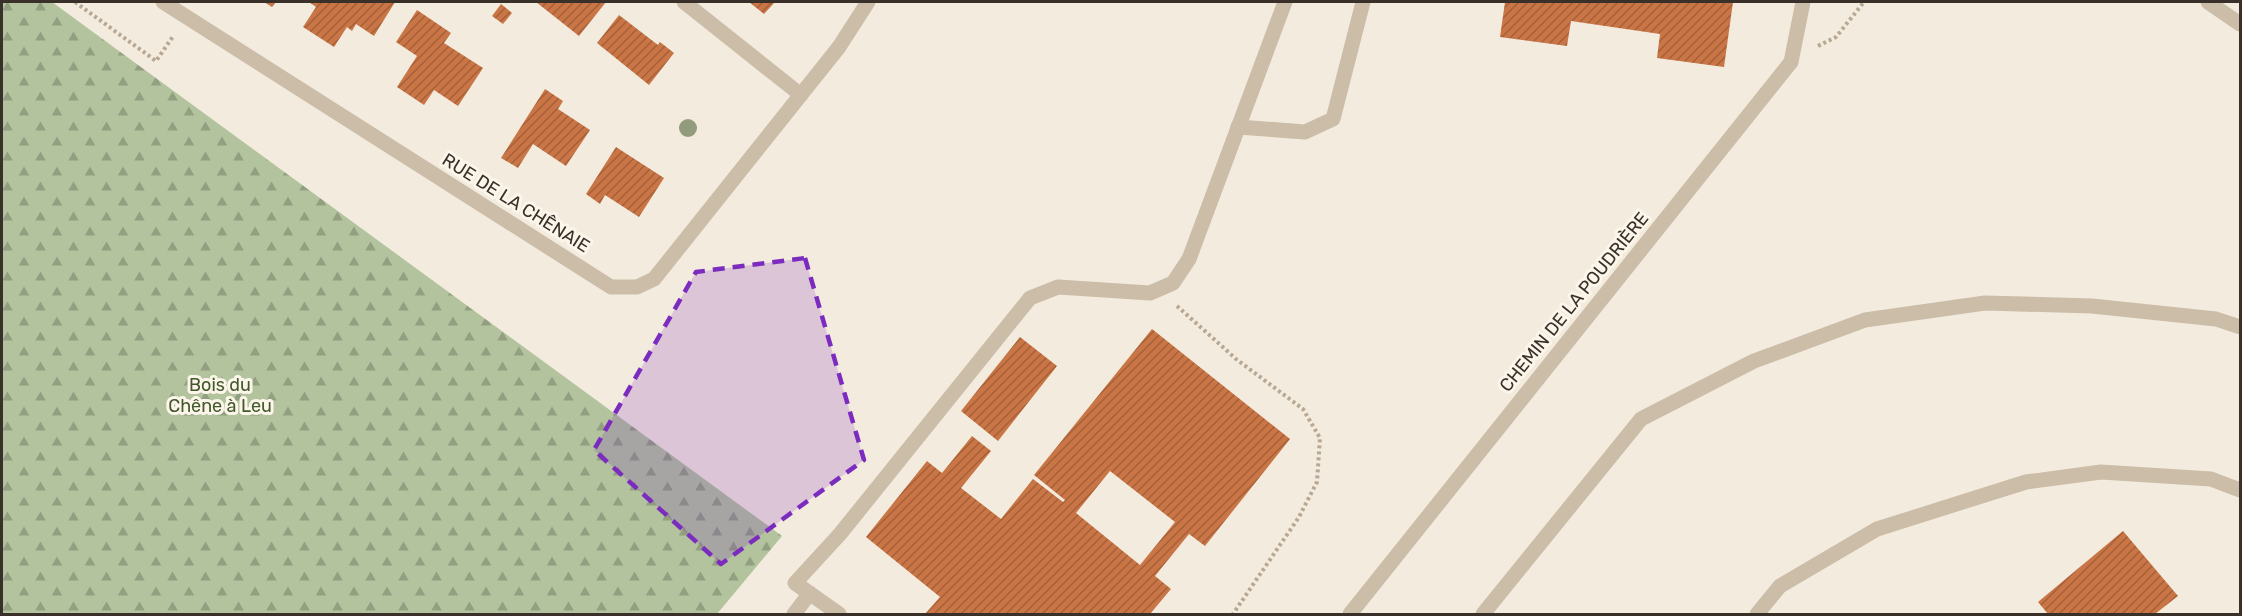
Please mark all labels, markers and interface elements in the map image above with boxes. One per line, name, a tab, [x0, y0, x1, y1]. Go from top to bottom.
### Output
street label: RUE DE LA CHÊNAIE	[438, 149, 594, 257]
street label: CHEMIN DE LA POUDRIÈRE	[1495, 208, 1653, 396]
park label: Bois du Chêne à Leu	[168, 374, 272, 417]

